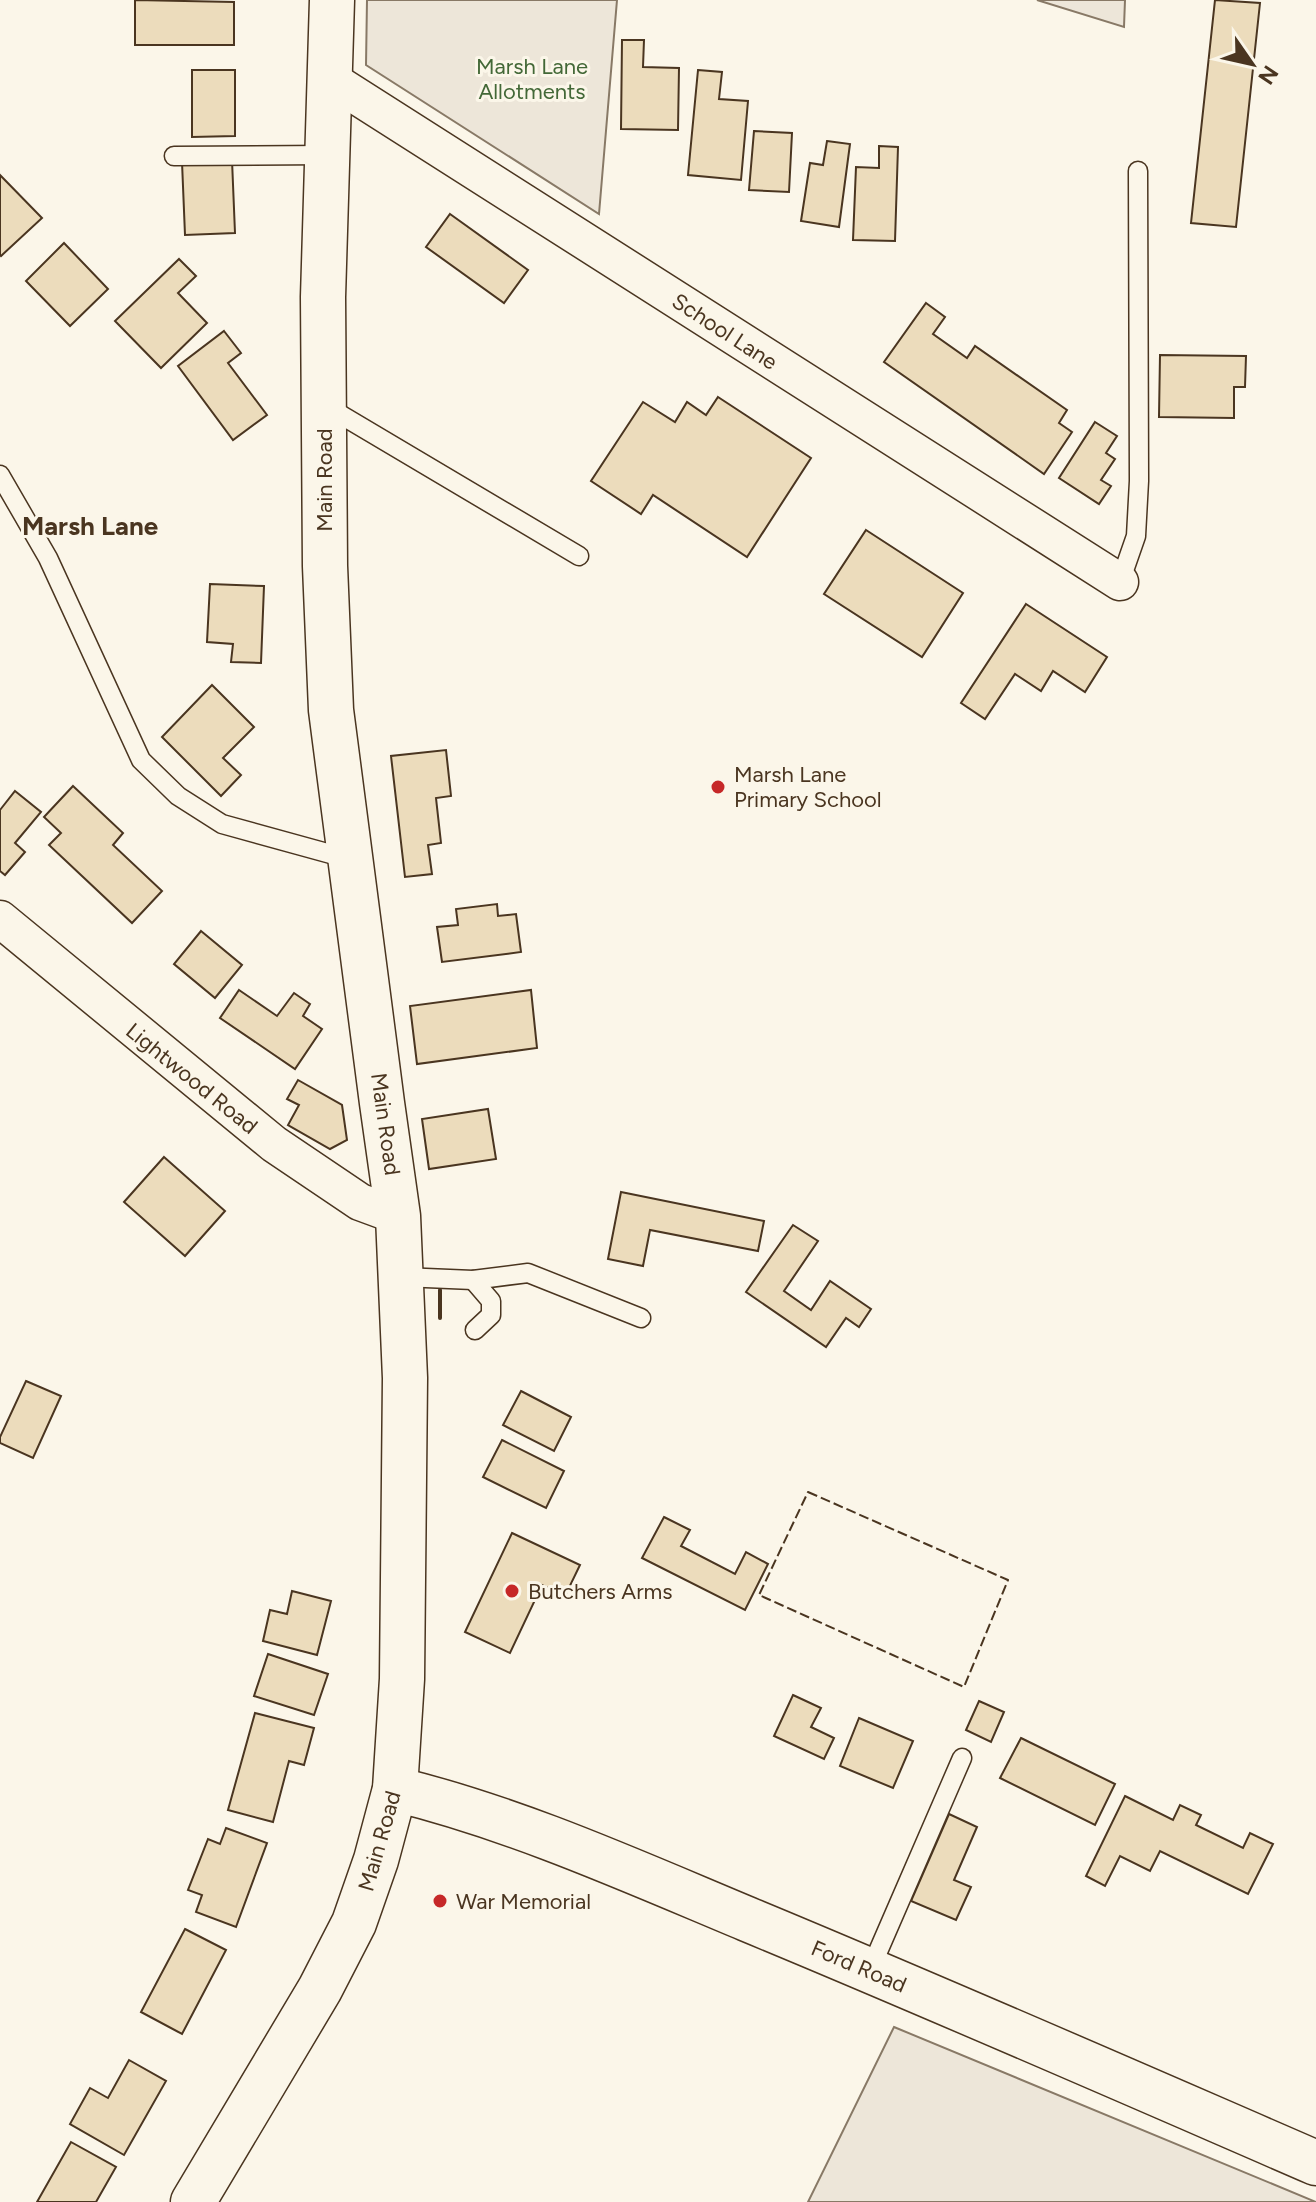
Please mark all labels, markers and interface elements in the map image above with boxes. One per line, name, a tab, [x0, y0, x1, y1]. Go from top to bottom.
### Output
north arrow	[1212, 24, 1292, 104]
park label: Marsh Lane Allotments	[476, 53, 588, 105]
text: N	[1252, 60, 1284, 90]
street label: School Lane	[667, 287, 783, 376]
street label: Main Road	[311, 428, 338, 532]
district label: Marsh Lane	[22, 510, 158, 542]
place label: Marsh Lane Primary School	[734, 761, 882, 813]
marker: Marsh Lane Primary School	[709, 778, 727, 796]
street label: Lightwood Road	[120, 1017, 263, 1140]
street label: Main Road	[365, 1071, 406, 1177]
place label: Butchers Arms	[528, 1578, 673, 1605]
marker: Butchers Arms	[503, 1582, 521, 1600]
street label: Main Road	[352, 1788, 407, 1895]
place label: War Memorial	[456, 1888, 591, 1915]
marker: War Memorial	[431, 1892, 449, 1910]
street label: Ford Road	[807, 1934, 911, 1999]

